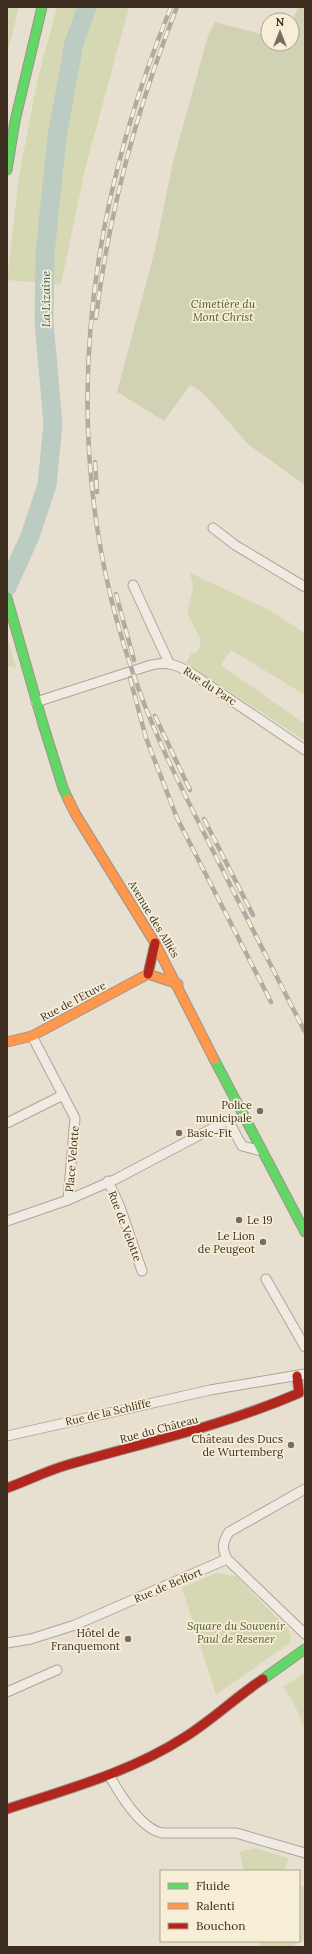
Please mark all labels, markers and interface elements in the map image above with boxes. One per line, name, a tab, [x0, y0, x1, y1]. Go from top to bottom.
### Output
north arrow	[260, 12, 300, 52]
text: N	[276, 15, 285, 29]
water label: La Lizaine	[38, 270, 53, 327]
park label: Cimetière du Mont Christ	[191, 297, 256, 324]
street label: Rue du Parc	[181, 663, 240, 709]
street label: Avenue des Alliés	[125, 877, 183, 960]
street label: Rue de l'Etuve	[38, 978, 108, 1024]
place label: Police municipale	[196, 1098, 252, 1125]
marker: Police municipale	[255, 1106, 265, 1116]
street label: Place Velotte	[62, 1125, 82, 1193]
place label: Basic-Fit	[187, 1126, 233, 1140]
marker: Basic-Fit	[174, 1128, 184, 1138]
street label: Rue de Velotte	[105, 1189, 145, 1263]
place label: Le 19	[247, 1213, 273, 1227]
marker: Le 19	[234, 1215, 244, 1225]
place label: Le Lion de Peugeot	[198, 1229, 256, 1256]
marker: Le Lion de Peugeot	[258, 1237, 268, 1247]
street label: Rue de la Schliffe	[64, 1395, 152, 1429]
street label: Rue du Château	[118, 1412, 200, 1446]
place label: Château des Ducs de Wurtemberg	[192, 1432, 284, 1459]
marker: Château des Ducs de Wurtemberg	[286, 1440, 296, 1450]
street label: Rue de Belfort	[132, 1564, 205, 1606]
park label: Square du Souvenir Paul de Resener	[187, 1619, 286, 1646]
place label: Hôtel de Franquemont	[51, 1626, 121, 1653]
marker: Hôtel de Franquemont	[123, 1634, 133, 1644]
legend	[160, 1870, 300, 1942]
text: Fluide	[196, 1878, 231, 1893]
text: Ralenti	[196, 1898, 235, 1913]
text: Bouchon	[196, 1918, 246, 1933]

